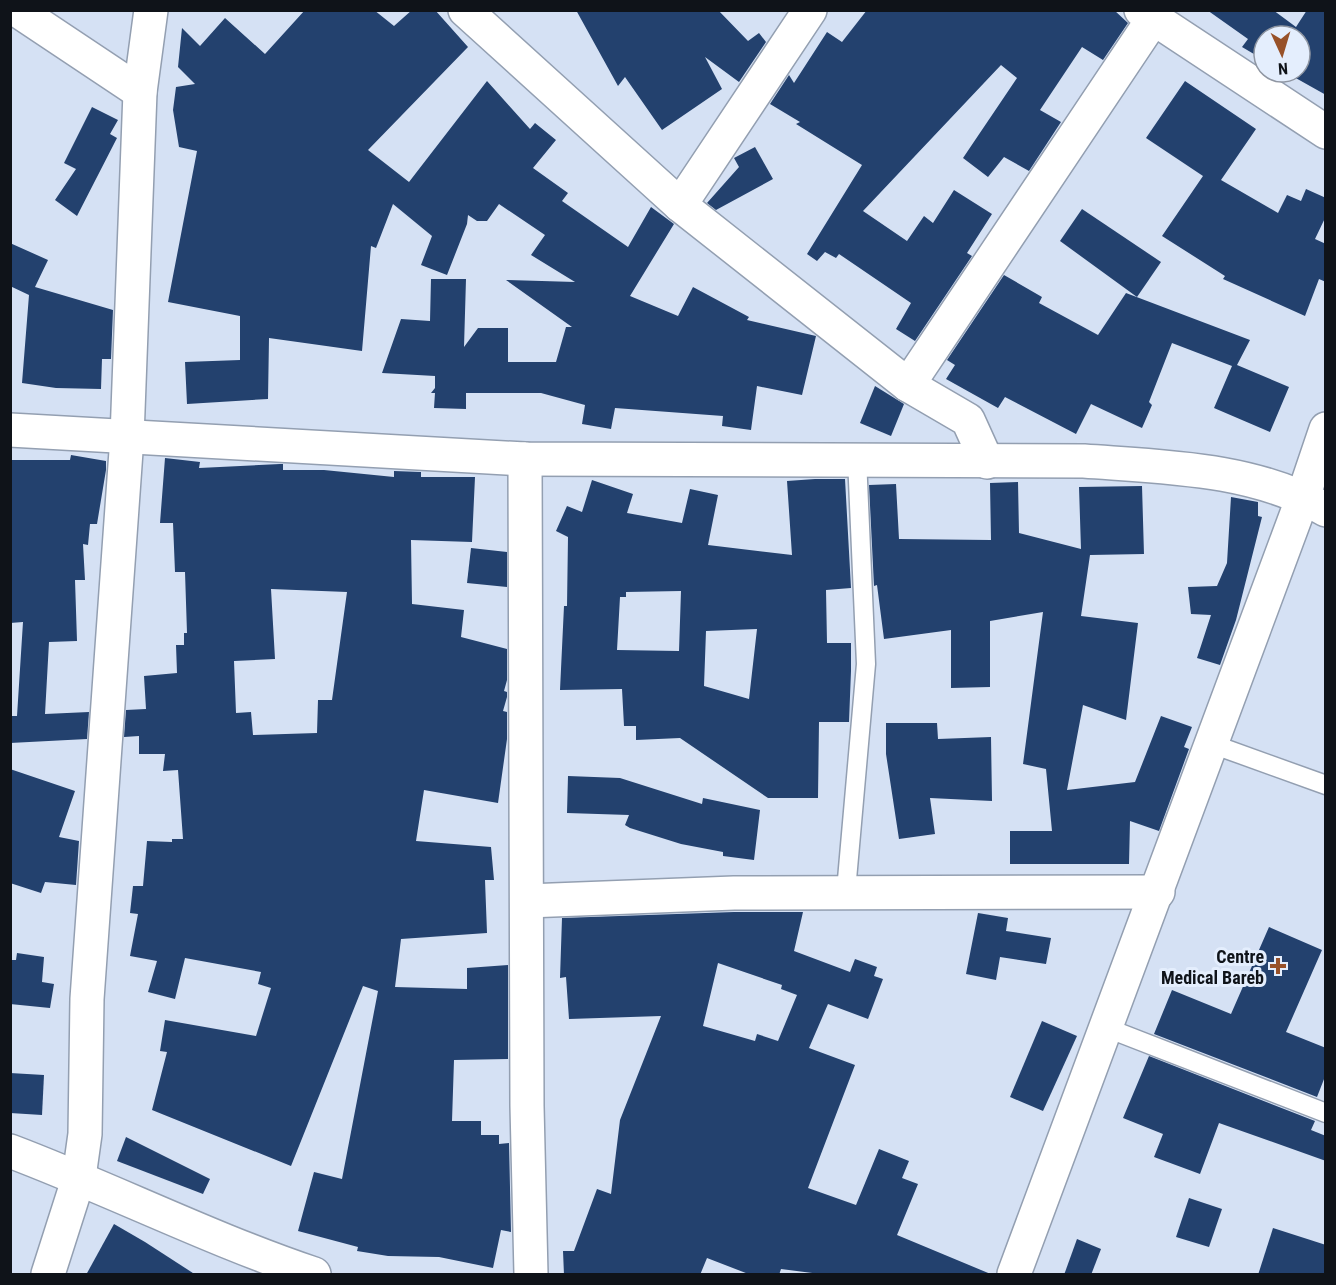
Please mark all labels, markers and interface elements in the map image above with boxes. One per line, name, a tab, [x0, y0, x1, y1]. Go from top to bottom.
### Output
north arrow	[1252, 24, 1312, 84]
text: N	[1277, 59, 1289, 78]
place label: Centre Medical Bareb	[1161, 946, 1264, 988]
marker: Centre Medical Bareb	[1269, 957, 1287, 975]

